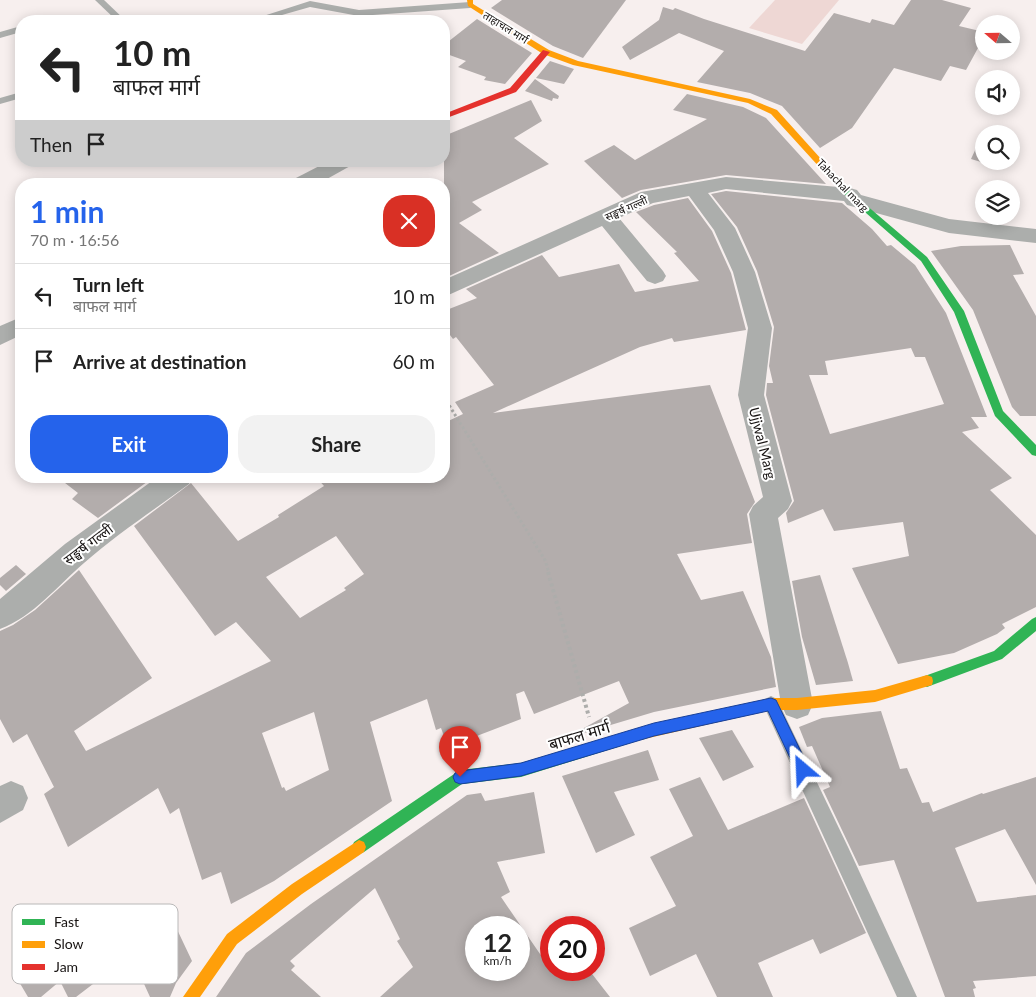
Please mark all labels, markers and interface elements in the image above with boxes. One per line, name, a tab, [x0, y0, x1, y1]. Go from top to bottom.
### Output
street label: ताहाचल मार्ग	[481, 8, 532, 46]
north arrow	[975, 15, 1020, 60]
map controls	[975, 15, 1020, 225]
text: 10 m	[113, 31, 191, 73]
icon: left	[30, 35, 95, 100]
button: sound	[975, 70, 1020, 115]
text: बाफल मार्ग	[113, 73, 200, 100]
button: search	[975, 125, 1020, 170]
icon: arrive	[82, 130, 110, 158]
text: Then	[30, 133, 72, 156]
street label: Tahachal marg	[814, 156, 872, 214]
button: layers	[975, 180, 1020, 225]
text: 1 min	[30, 193, 104, 229]
street label: सङ्घर्ष गल्ली	[603, 193, 649, 223]
button: close	[383, 195, 435, 247]
text: 70 m · 16:56	[30, 230, 119, 249]
text: Turn left	[73, 273, 144, 296]
icon: left	[30, 282, 58, 310]
text: 10 m	[392, 285, 435, 308]
text: बाफल मार्ग	[73, 296, 136, 315]
icon: arrive	[30, 347, 58, 375]
text: Arrive at destination	[73, 350, 246, 373]
text: 60 m	[392, 350, 435, 373]
street label: Ujjwal Marg	[746, 405, 780, 481]
button: Exit	[30, 415, 228, 473]
button: Share	[238, 415, 435, 473]
street label: सङ्घर्ष गल्ली	[60, 520, 116, 568]
street label: बाफल मार्ग	[546, 716, 613, 753]
pin	[439, 726, 481, 777]
icon: arrive	[446, 733, 474, 761]
position arrow	[776, 743, 828, 795]
legend	[12, 904, 178, 984]
text: Fast	[54, 913, 79, 930]
speed limit sign: 20	[540, 916, 605, 981]
text: 12	[483, 927, 512, 957]
text: Slow	[54, 935, 84, 952]
text: km/h	[483, 953, 512, 968]
text: Jam	[54, 958, 78, 975]

